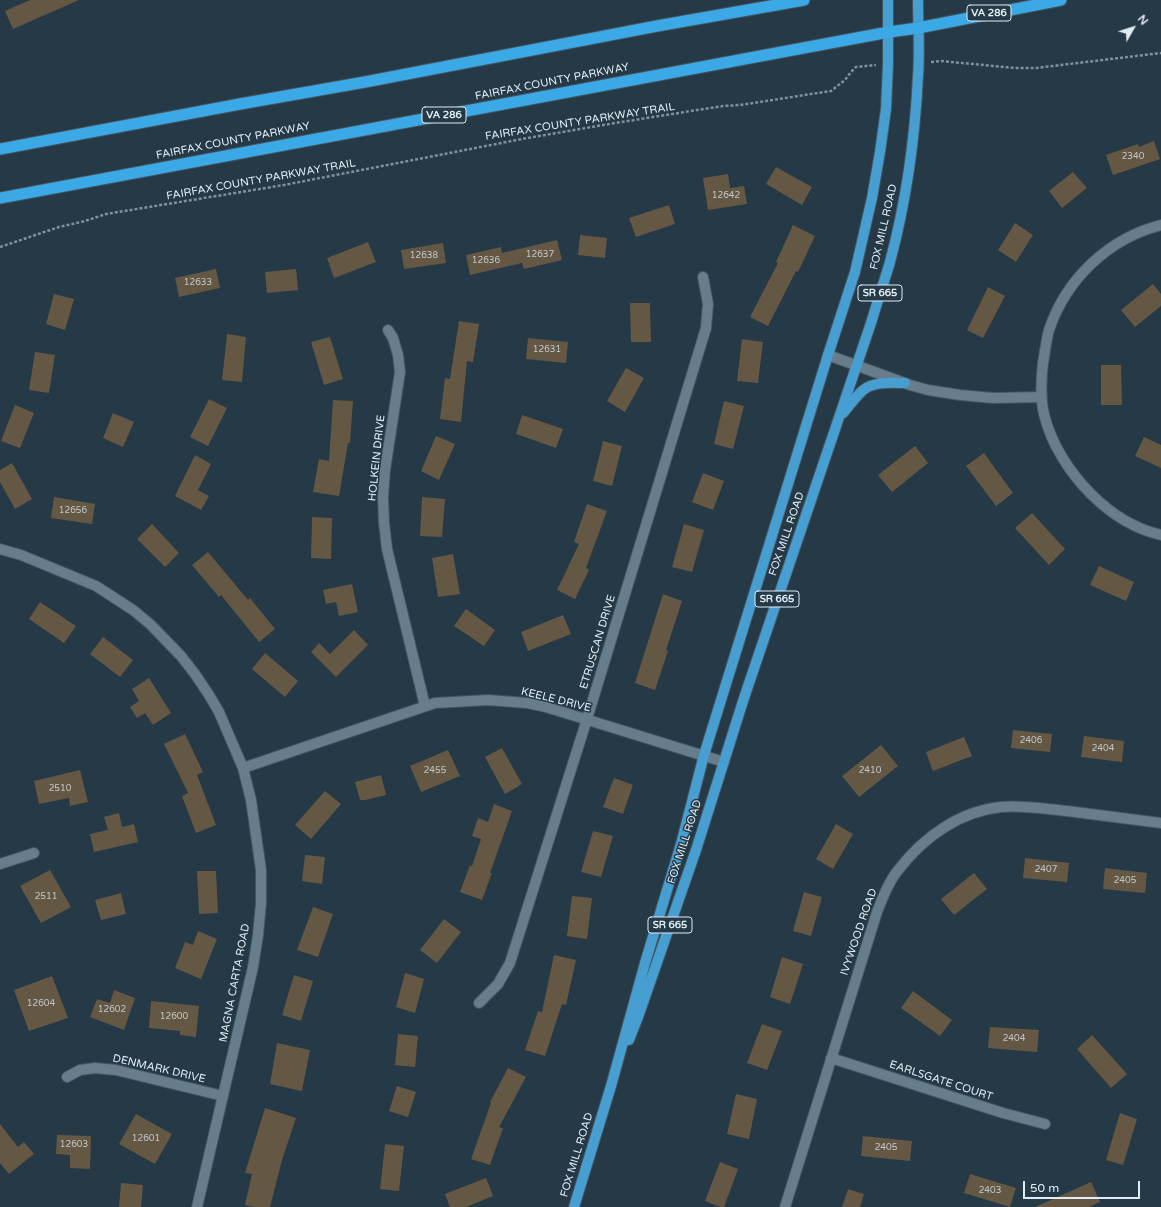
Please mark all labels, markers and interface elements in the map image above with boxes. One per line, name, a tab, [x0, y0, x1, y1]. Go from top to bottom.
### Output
road number: VA 286	[967, 5, 1011, 21]
north arrow	[1113, 8, 1153, 48]
text: N	[1135, 13, 1151, 28]
street label: FAIRFAX COUNTY PARKWAY	[474, 61, 630, 103]
street label: FAIRFAX COUNTY PARKWAY TRAIL	[484, 100, 676, 144]
road number: VA 286	[422, 107, 466, 123]
street label: FAIRFAX COUNTY PARKWAY	[155, 120, 311, 162]
house number: 2340	[1122, 152, 1144, 162]
street label: FAIRFAX COUNTY PARKWAY TRAIL	[165, 157, 357, 203]
street label: FOX MILL ROAD	[868, 183, 900, 271]
house number: 12642	[712, 191, 740, 201]
house number: 12637	[526, 250, 554, 260]
house number: 12638	[410, 251, 438, 261]
house number: 12636	[472, 256, 500, 266]
house number: 12633	[184, 278, 212, 288]
road number: SR 665	[858, 285, 902, 301]
house number: 12631	[533, 345, 561, 355]
street label: HOLKEIN DRIVE	[366, 414, 388, 502]
street label: FOX MILL ROAD	[766, 490, 808, 578]
house number: 12656	[59, 506, 87, 516]
road number: SR 665	[755, 591, 799, 607]
street label: ETRUSCAN DRIVE	[577, 593, 619, 691]
street label: KEELE DRIVE	[520, 685, 592, 715]
house number: 2406	[1020, 736, 1042, 746]
house number: 2404	[1092, 744, 1114, 754]
house number: 2455	[424, 766, 446, 776]
house number: 2410	[859, 766, 881, 776]
house number: 2510	[49, 784, 71, 794]
street label: FOX MILL ROAD	[665, 798, 705, 886]
house number: 2407	[1035, 865, 1057, 875]
house number: 2405	[1114, 876, 1136, 886]
street label: IVYWOOD ROAD	[838, 887, 880, 977]
house number: 2511	[35, 892, 57, 902]
road number: SR 665	[648, 917, 692, 933]
street label: MAGNA CARTA ROAD	[217, 922, 253, 1044]
house number: 12604	[27, 999, 55, 1009]
house number: 12602	[98, 1005, 126, 1015]
house number: 12600	[160, 1012, 188, 1022]
house number: 2404	[1003, 1034, 1025, 1044]
street label: DENMARK DRIVE	[111, 1052, 207, 1086]
street label: EARLSGATE COURT	[888, 1058, 994, 1104]
street label: FOX MILL ROAD	[558, 1111, 596, 1199]
house number: 12601	[132, 1134, 160, 1144]
house number: 12603	[60, 1140, 88, 1150]
house number: 2405	[875, 1143, 897, 1153]
scale bar	[1025, 1173, 1142, 1199]
text: 50 m	[1030, 1181, 1059, 1195]
house number: 2403	[979, 1186, 1001, 1196]

